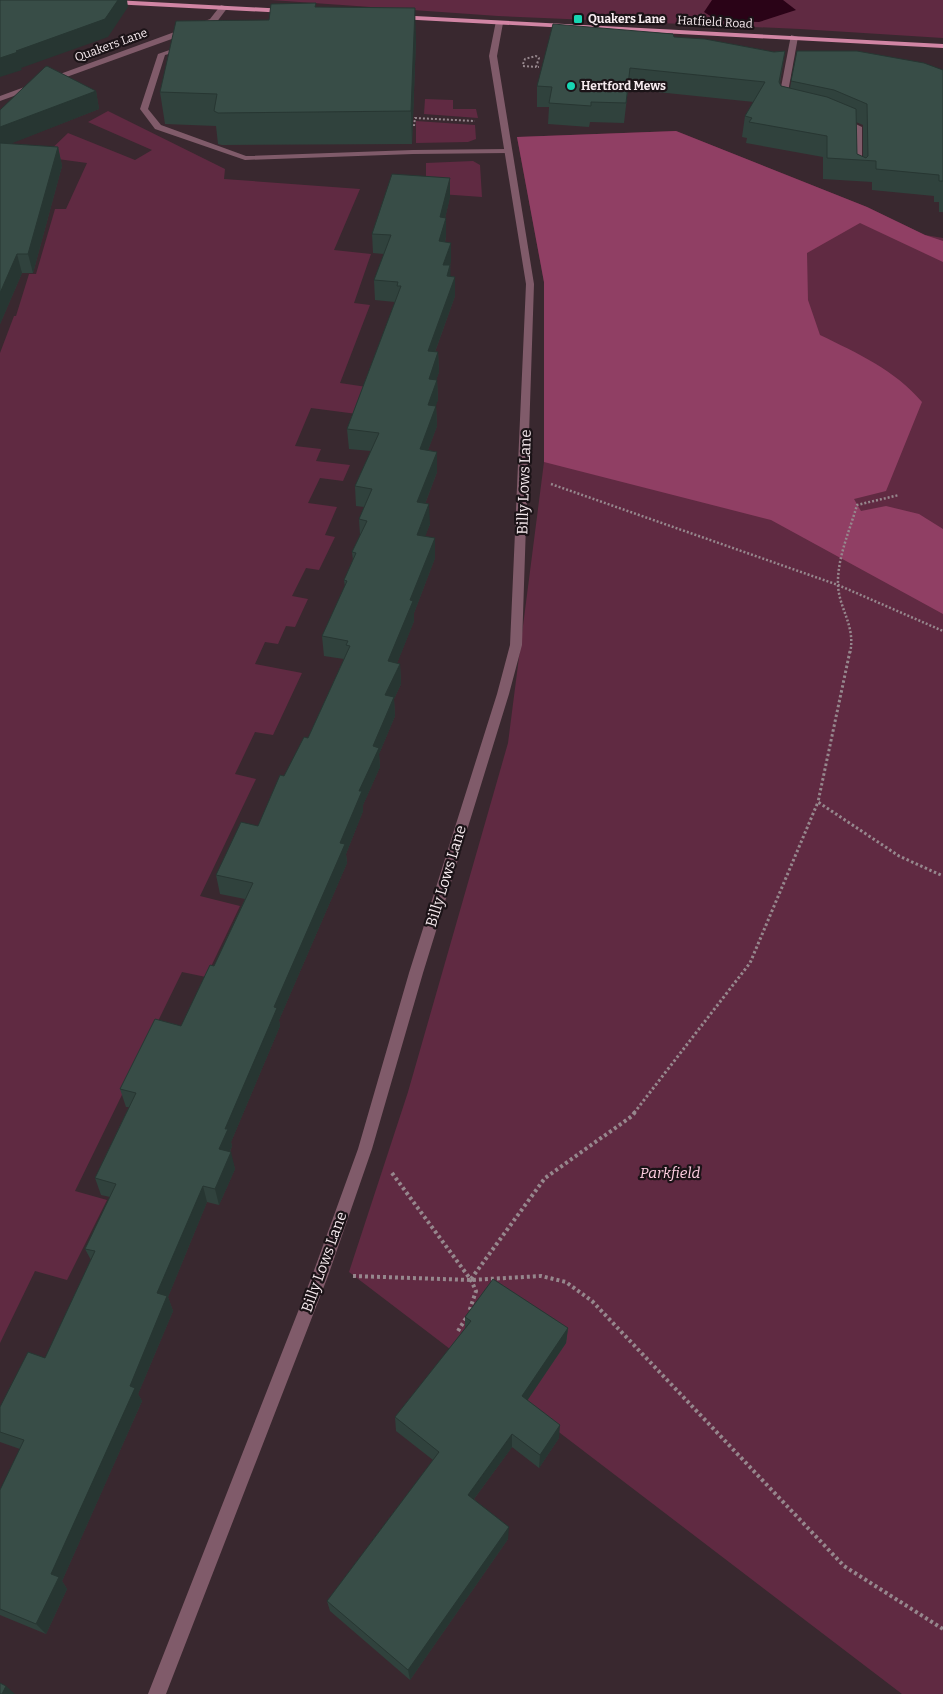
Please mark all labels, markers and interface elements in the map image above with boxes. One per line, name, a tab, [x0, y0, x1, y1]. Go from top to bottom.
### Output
place label: Quakers Lane	[588, 12, 666, 26]
marker: Quakers Lane	[572, 13, 584, 25]
street label: Hatfield Road	[677, 13, 753, 31]
street label: Quakers Lane	[73, 25, 149, 65]
place label: Hertford Mews	[581, 79, 666, 93]
marker: Hertford Mews	[565, 80, 577, 92]
street label: Billy Lows Lane	[513, 429, 535, 535]
street label: Billy Lows Lane	[422, 823, 470, 929]
park label: Parkfield	[640, 1164, 700, 1182]
street label: Billy Lows Lane	[298, 1209, 350, 1315]

